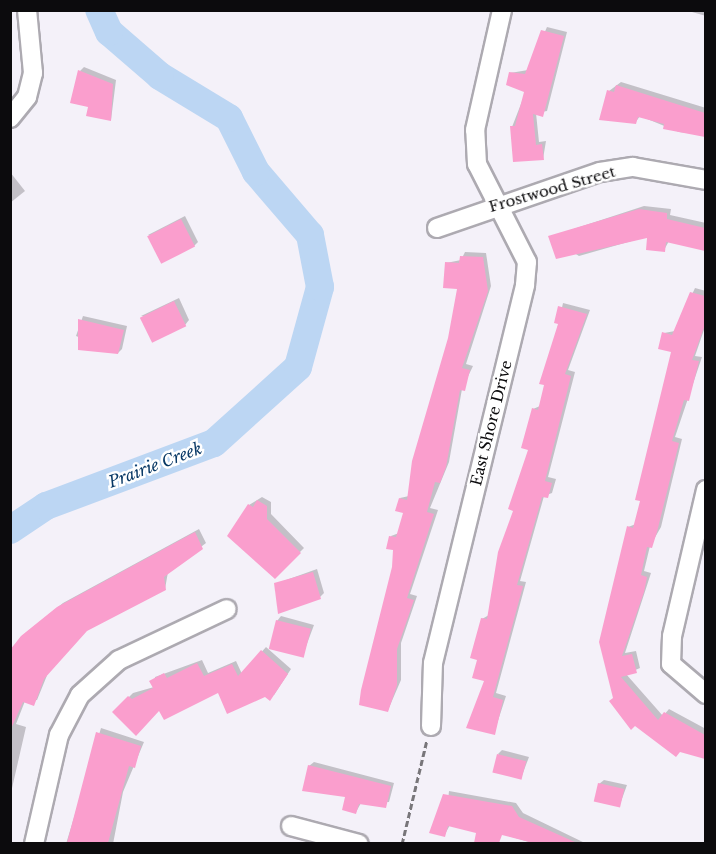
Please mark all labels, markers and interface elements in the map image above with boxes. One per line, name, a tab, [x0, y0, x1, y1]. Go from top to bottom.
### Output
street label: Frostwood Street	[487, 162, 617, 216]
street label: East Shore Drive	[467, 358, 515, 488]
water label: Prairie Creek	[106, 438, 204, 492]

